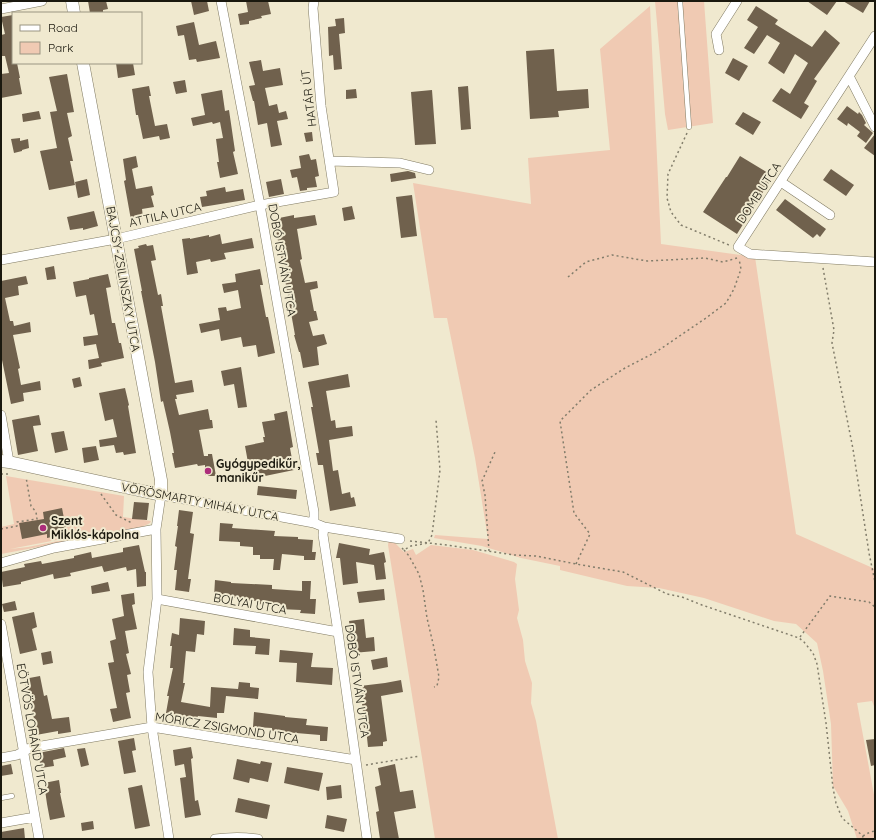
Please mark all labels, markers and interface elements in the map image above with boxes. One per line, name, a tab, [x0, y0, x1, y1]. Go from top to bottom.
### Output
legend	[12, 12, 142, 64]
text: Road	[48, 20, 78, 35]
text: Park	[48, 40, 73, 55]
street label: HATÁR ÚT	[298, 68, 319, 128]
street label: DOMB UTCA	[733, 159, 784, 226]
street label: ATTILA UTCA	[127, 199, 203, 230]
street label: DOBÓ ISTVÁN UTCA	[265, 202, 300, 318]
street label: BAJCSY-ZSILINSZKY UTCA	[103, 205, 144, 353]
place label: Gyógypedikűr, manikűr	[216, 456, 301, 485]
marker: Gyógypedikűr, manikűr	[203, 466, 213, 476]
street label: VÖRÖSMARTY MIHÁLY UTCA	[120, 479, 280, 524]
place label: Szent Miklós-kápolna	[51, 513, 139, 542]
marker: Szent Miklós-kápolna	[38, 523, 48, 533]
street label: BOLYAI UTCA	[212, 590, 288, 617]
street label: DOBÓ ISTVÁN UTCA	[342, 623, 373, 739]
street label: EÖTVÖS LORÁND UTCA	[14, 662, 52, 796]
street label: MÓRICZ ZSIGMOND UTCA	[154, 709, 300, 746]

